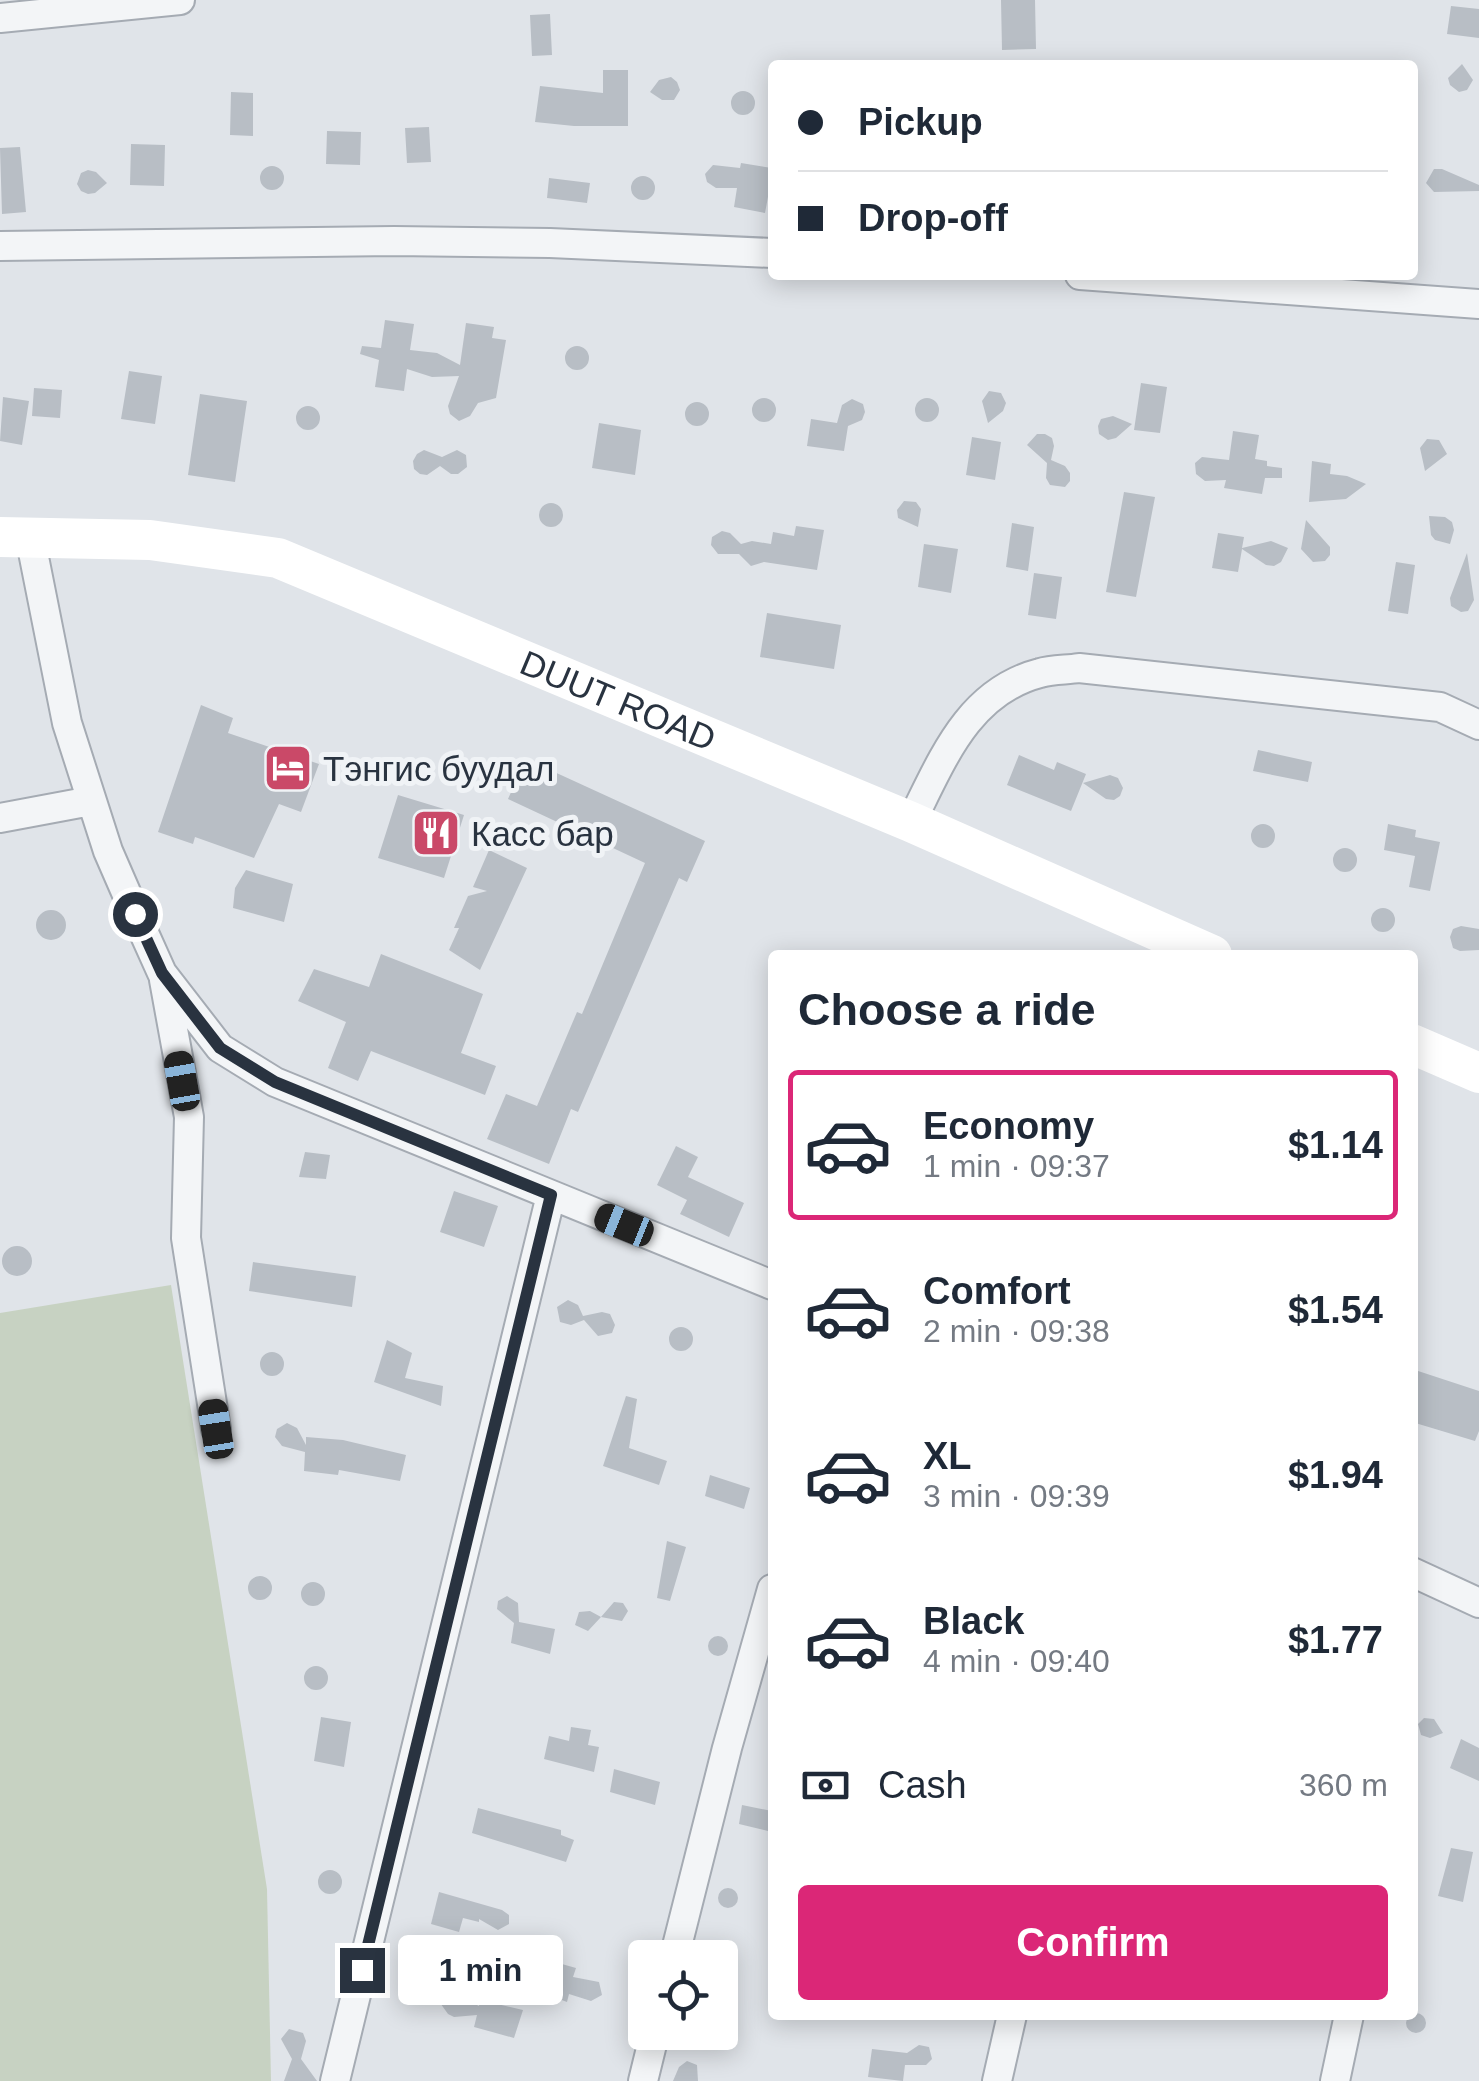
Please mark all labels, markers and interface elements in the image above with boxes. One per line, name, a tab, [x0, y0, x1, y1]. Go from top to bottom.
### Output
text: Pickup	[858, 101, 983, 143]
text: Drop-off	[858, 197, 1008, 239]
street label: DUUT ROAD	[515, 642, 722, 758]
hotel icon: Тэнгис буудал	[262, 742, 314, 794]
place label: Тэнгис буудал	[323, 749, 555, 788]
restaurant icon: Касс бар	[410, 807, 462, 859]
place label: Касс бар	[471, 814, 614, 853]
route start	[113, 892, 158, 937]
text: Choose a ride	[798, 984, 1096, 1035]
car	[162, 1049, 202, 1113]
icon: car	[803, 1100, 893, 1190]
text: Economy	[923, 1105, 1094, 1147]
text: $1.14	[1288, 1124, 1383, 1166]
text: 1 min · 09:37	[923, 1148, 1110, 1184]
car	[591, 1200, 657, 1250]
icon: car	[803, 1265, 893, 1355]
text: Comfort	[923, 1270, 1071, 1312]
text: $1.54	[1288, 1289, 1383, 1331]
text: 2 min · 09:38	[923, 1313, 1110, 1349]
car	[196, 1397, 236, 1461]
icon: car	[803, 1430, 893, 1520]
text: XL	[923, 1435, 972, 1477]
text: $1.94	[1288, 1454, 1383, 1496]
text: 3 min · 09:39	[923, 1478, 1110, 1514]
icon: car	[803, 1595, 893, 1685]
text: Black	[923, 1600, 1024, 1642]
text: $1.77	[1288, 1619, 1383, 1661]
text: 4 min · 09:40	[923, 1643, 1110, 1679]
icon: cash	[798, 1758, 853, 1813]
text: Cash	[878, 1764, 967, 1806]
text: 360 m	[1299, 1767, 1388, 1803]
button: Confirm	[798, 1885, 1388, 2000]
callout: 1 min	[397, 1935, 562, 2005]
map controls	[628, 1940, 738, 2050]
button: locate	[628, 1940, 738, 2050]
route end	[340, 1948, 385, 1993]
text: 1 min	[439, 1952, 522, 1988]

